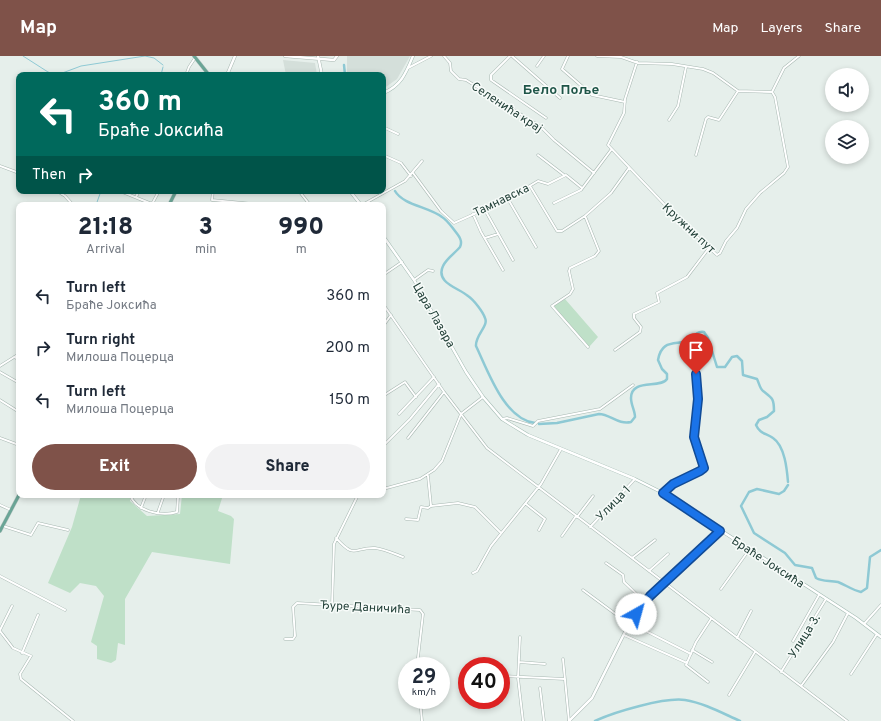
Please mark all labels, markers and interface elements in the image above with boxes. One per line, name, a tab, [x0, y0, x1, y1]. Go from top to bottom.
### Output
text: Map	[20, 16, 57, 40]
text: Map	[712, 20, 738, 37]
text: Layers	[760, 20, 802, 37]
text: Share	[824, 20, 861, 37]
map controls	[825, 68, 869, 164]
button: sound	[825, 68, 869, 112]
street label: Селенића крај	[468, 79, 545, 137]
district label: Бело Поље	[523, 82, 600, 99]
text: 360 m	[98, 85, 182, 121]
icon: left	[32, 88, 84, 140]
text: Браће Јоксића	[98, 120, 224, 143]
button: layers	[825, 120, 869, 164]
icon: right	[74, 164, 96, 186]
text: Then	[32, 166, 66, 185]
street label: Тамнавска	[471, 181, 532, 221]
street label: Кружни пут	[658, 200, 719, 258]
text: 21:18	[78, 213, 133, 243]
text: 3	[199, 213, 213, 243]
text: 990	[278, 213, 324, 243]
text: Arrival	[86, 242, 125, 258]
text: min	[195, 242, 217, 258]
text: m	[296, 242, 307, 258]
text: Turn left	[66, 279, 126, 298]
street label: Цара Лазара	[408, 280, 458, 351]
icon: left	[32, 285, 54, 307]
text: 360 m	[326, 287, 370, 306]
text: Браће Јоксића	[66, 298, 157, 314]
text: Turn right	[66, 331, 135, 350]
pin	[679, 333, 713, 374]
icon: right	[32, 337, 54, 359]
text: 200 m	[325, 339, 370, 358]
icon: arrive	[685, 339, 707, 361]
text: Милоша Поцерца	[66, 350, 174, 366]
text: Turn left	[66, 383, 126, 402]
icon: left	[32, 389, 54, 411]
text: 150 m	[329, 391, 370, 410]
text: Милоша Поцерца	[66, 402, 174, 418]
button: Exit	[32, 444, 197, 490]
button: Share	[205, 444, 370, 490]
street label: Улица 1	[593, 482, 635, 525]
street label: Браће Јоксића	[728, 533, 807, 592]
position arrow	[615, 593, 657, 635]
street label: Ђуре Даничића	[319, 598, 411, 618]
street label: Улица 3.	[785, 611, 825, 662]
speed limit sign: 40	[458, 657, 510, 709]
text: 29	[412, 665, 436, 691]
text: km/h	[412, 686, 436, 699]

